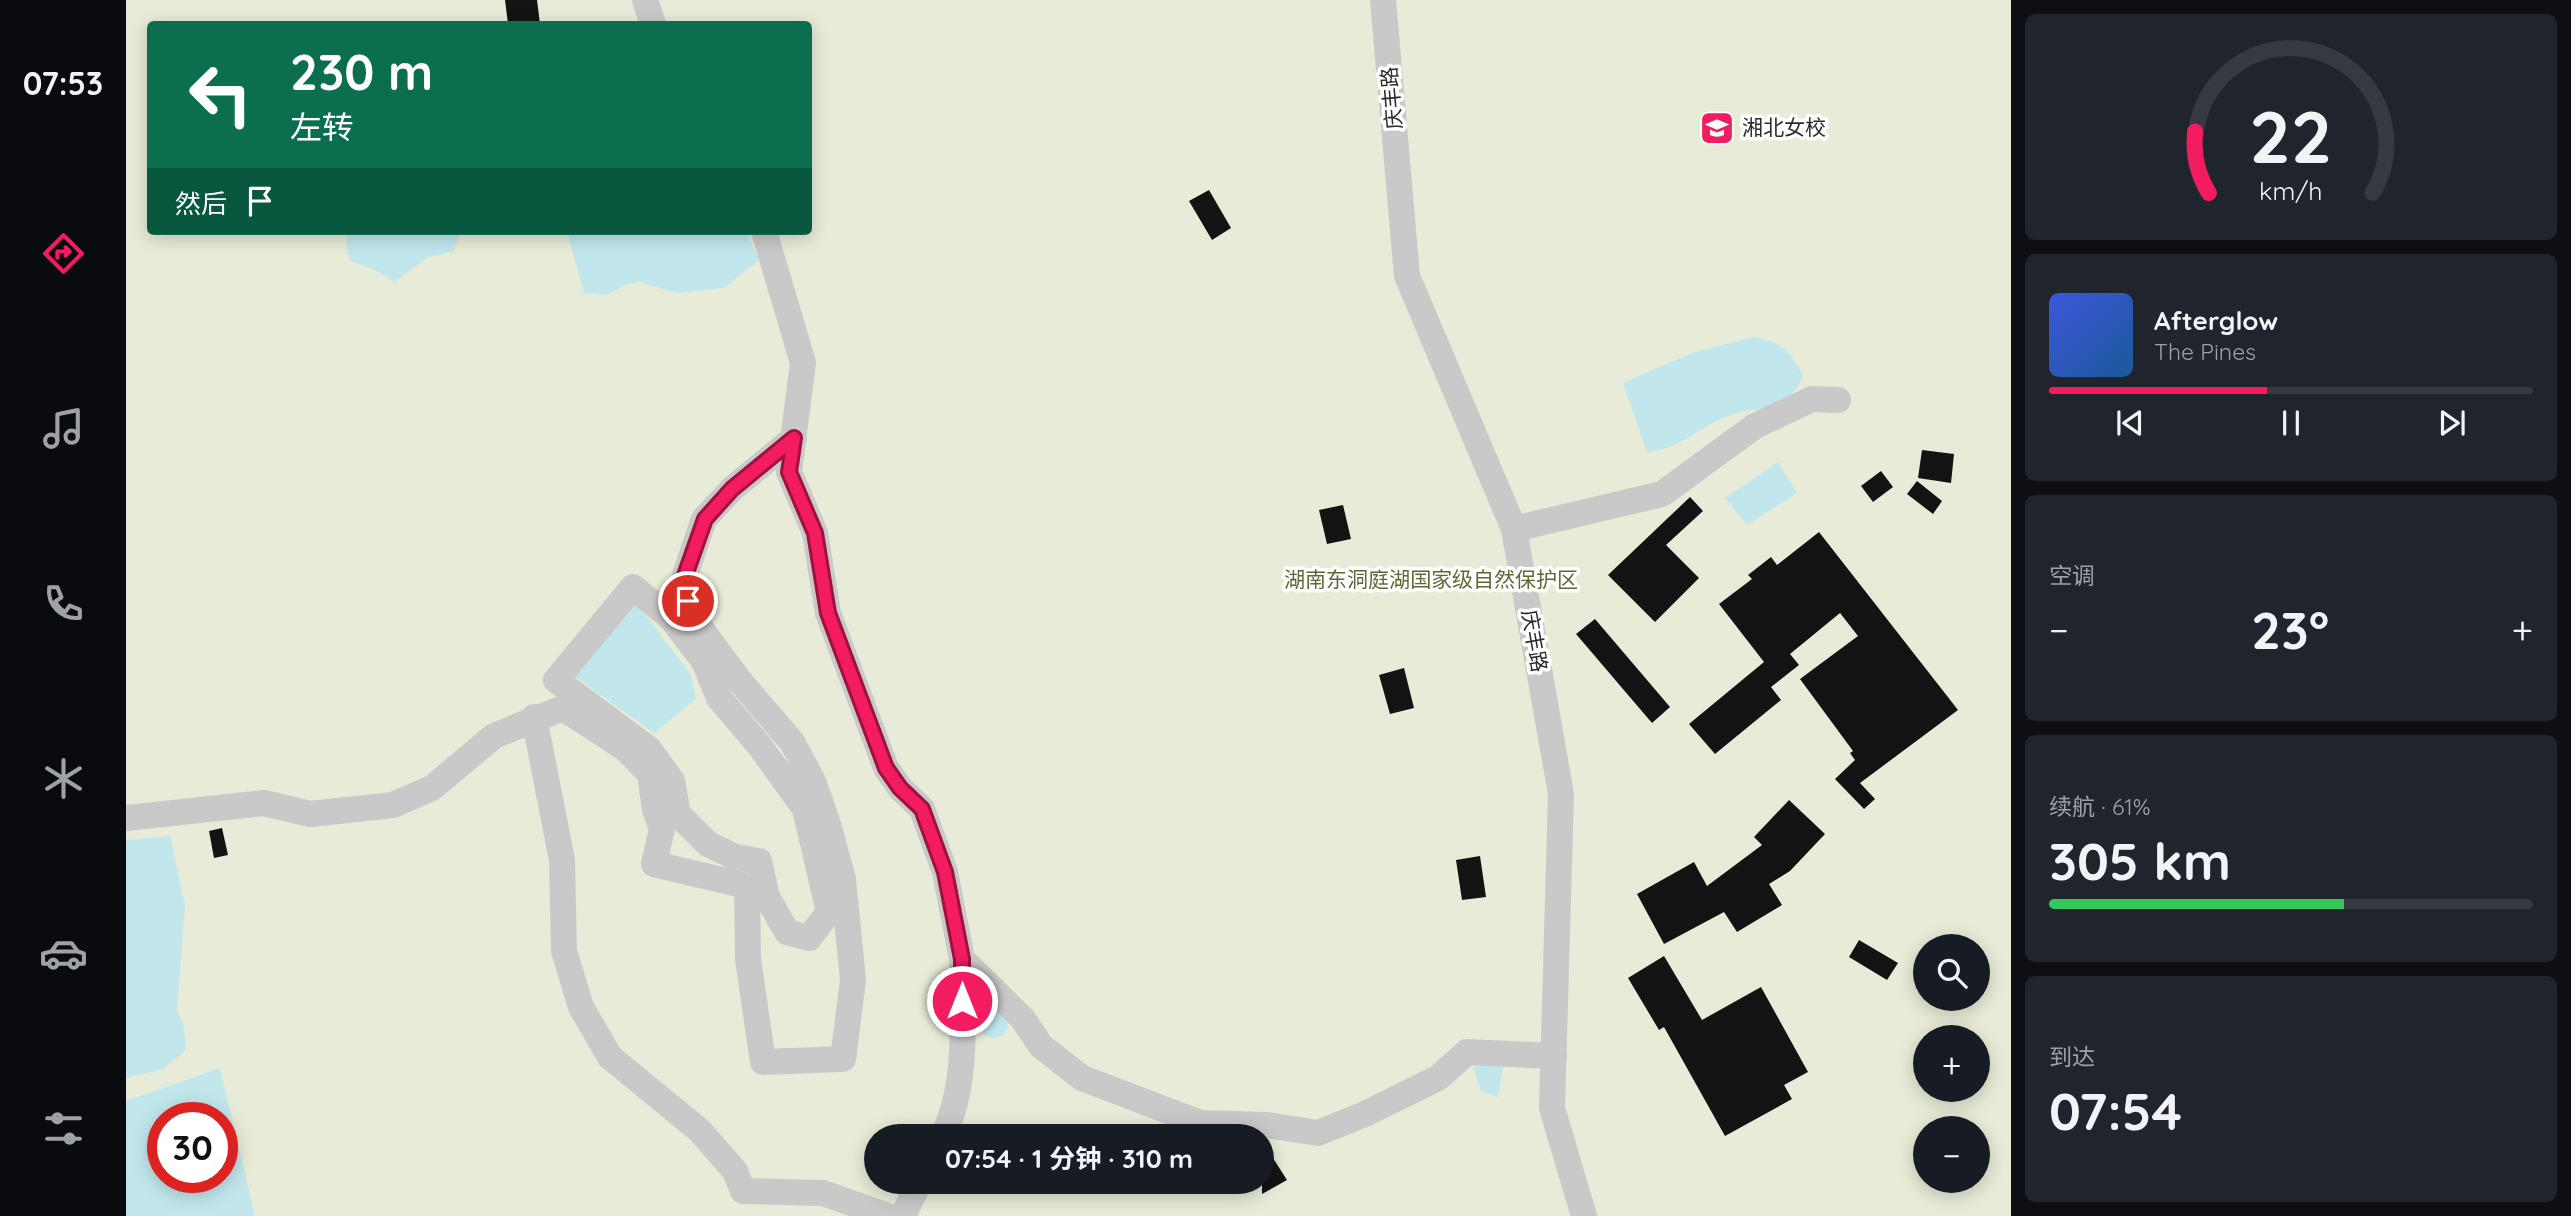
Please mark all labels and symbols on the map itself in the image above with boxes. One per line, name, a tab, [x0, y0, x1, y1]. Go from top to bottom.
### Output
street label: 庆丰路	[1375, 66, 1407, 131]
school or university icon: 湘北女校	[1698, 109, 1736, 147]
place label: 湘北女校	[1742, 114, 1826, 140]
park label: 湖南东洞庭湖国家级自然保护区	[1284, 566, 1578, 592]
pin	[658, 571, 718, 631]
street label: 庆丰路	[1517, 608, 1553, 674]
position arrow	[925, 964, 999, 1038]
speed limit sign: 30	[147, 1102, 238, 1193]

